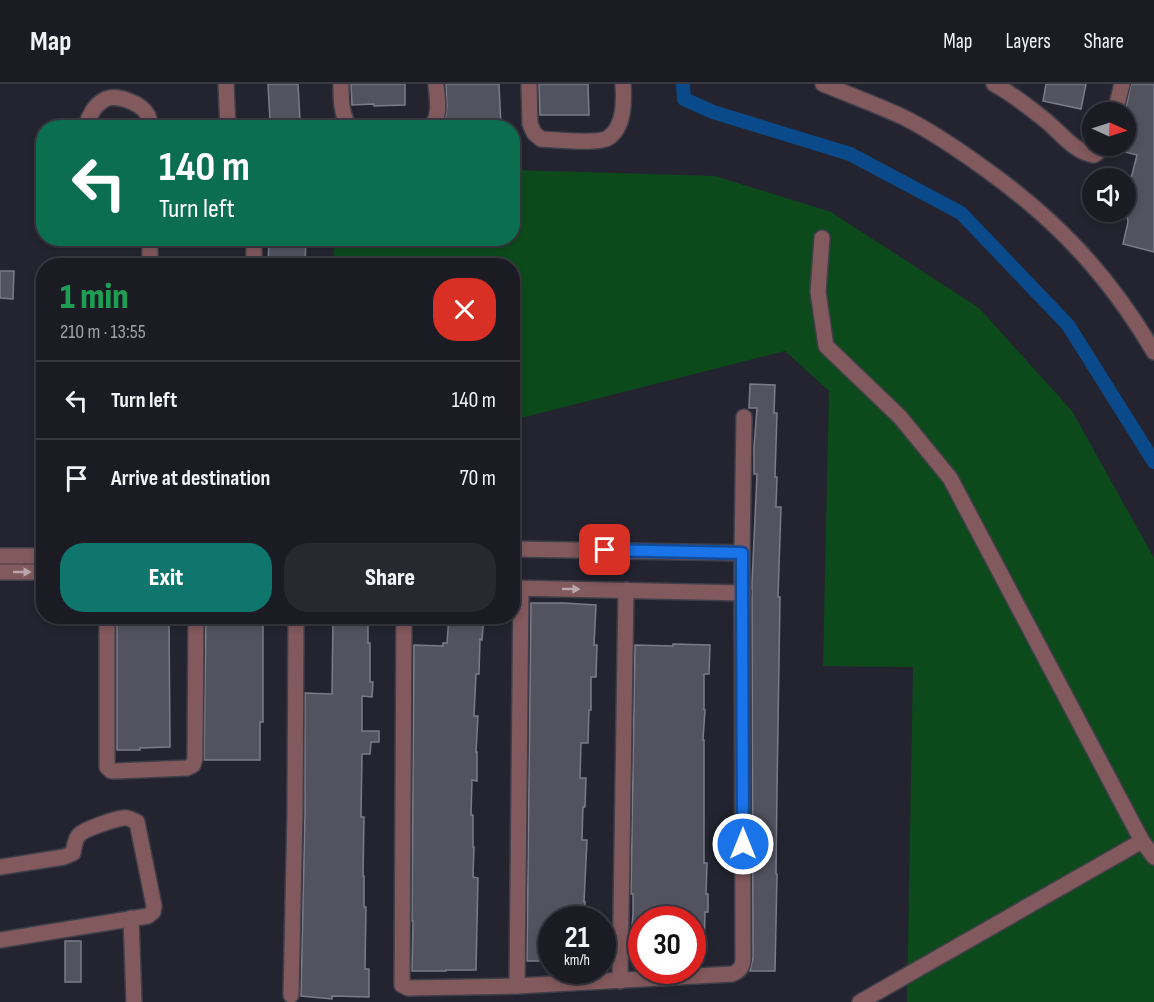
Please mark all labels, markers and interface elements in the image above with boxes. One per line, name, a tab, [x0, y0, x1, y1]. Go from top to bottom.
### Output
text: Map	[30, 25, 71, 58]
text: Map	[943, 29, 972, 54]
text: Layers	[1005, 29, 1051, 54]
text: Share	[1084, 29, 1124, 54]
north arrow	[1082, 102, 1136, 156]
map controls	[1082, 102, 1136, 222]
text: 140 m	[159, 142, 250, 193]
icon: left	[60, 144, 138, 222]
button: sound	[1082, 168, 1136, 222]
text: Turn left	[159, 193, 235, 225]
text: 1 min	[60, 276, 128, 319]
button: close	[433, 278, 496, 341]
text: 210 m · 13:55	[60, 320, 146, 344]
icon: left	[60, 384, 93, 417]
text: Turn left	[111, 387, 177, 414]
text: 140 m	[452, 387, 496, 414]
icon: arrive	[60, 462, 93, 495]
text: Arrive at destination	[111, 465, 270, 492]
text: 70 m	[460, 465, 496, 492]
pin	[579, 524, 630, 575]
icon: arrive	[588, 533, 621, 566]
button: Exit	[60, 543, 272, 612]
button: Share	[284, 543, 496, 612]
one-way arrow	[12, 567, 31, 577]
one-way arrow	[562, 584, 581, 594]
position arrow	[711, 812, 775, 876]
speed limit sign: 30	[628, 906, 706, 984]
text: 21	[565, 920, 589, 956]
text: km/h	[564, 951, 590, 970]

